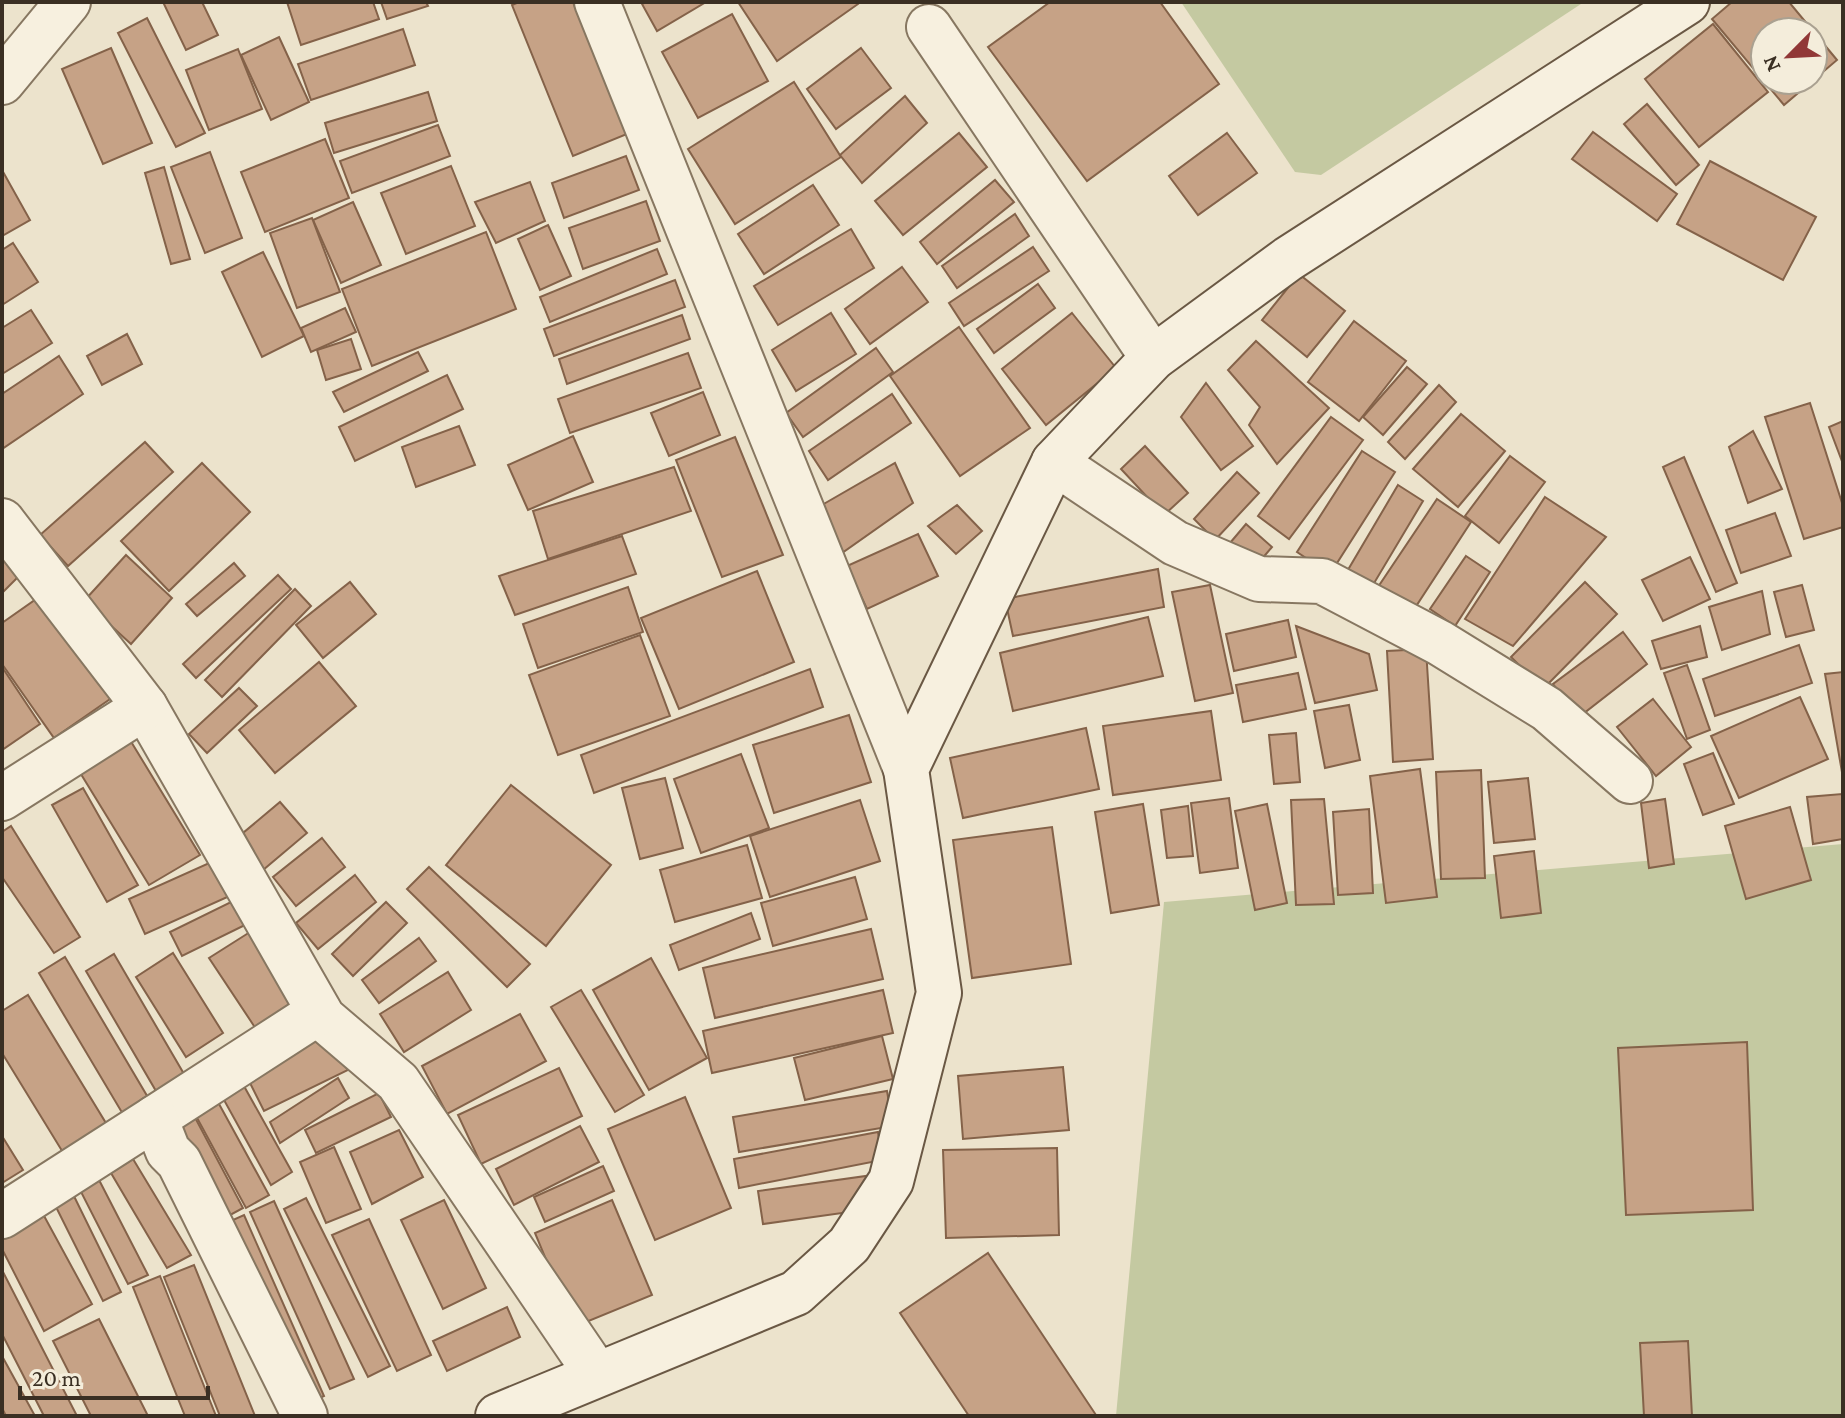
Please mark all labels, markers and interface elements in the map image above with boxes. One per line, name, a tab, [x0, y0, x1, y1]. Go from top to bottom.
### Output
north arrow	[1749, 16, 1829, 96]
text: N	[1757, 52, 1786, 76]
scale bar	[20, 1350, 208, 1400]
text: 20 m	[32, 1364, 81, 1391]

